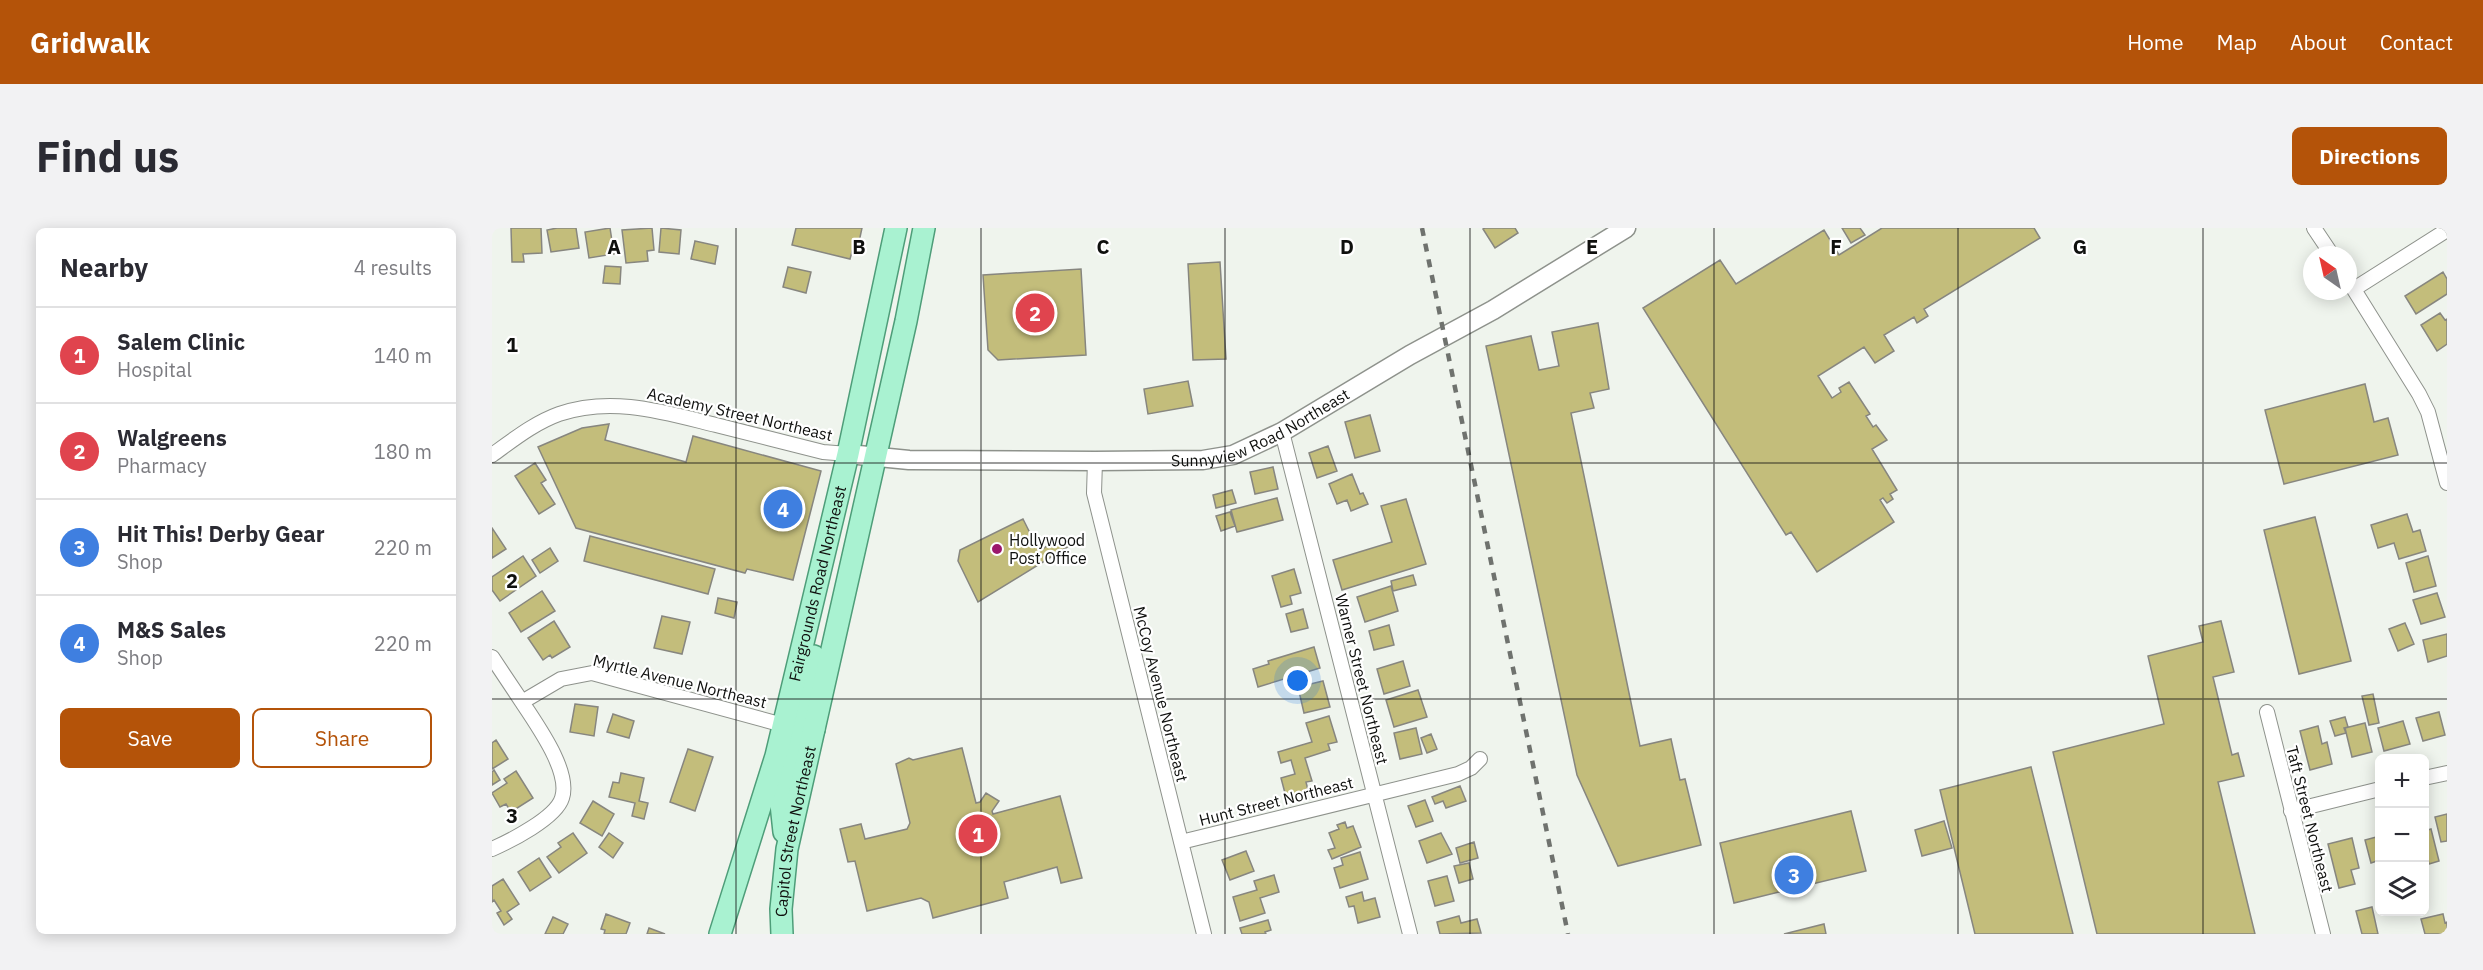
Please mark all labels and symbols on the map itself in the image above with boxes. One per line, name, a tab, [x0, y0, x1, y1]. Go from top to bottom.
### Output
text: A	[607, 233, 621, 260]
text: B	[852, 233, 866, 260]
text: C	[1096, 233, 1110, 260]
text: D	[1340, 233, 1354, 260]
text: E	[1586, 233, 1598, 260]
text: F	[1830, 233, 1842, 260]
text: G	[2073, 233, 2087, 260]
north arrow	[2303, 246, 2357, 300]
pin: 2	[1016, 290, 1054, 335]
text: 1	[506, 331, 518, 358]
street label: Academy Street Northeast	[645, 383, 835, 445]
street label: Sunnyview Road Northeast	[1171, 384, 1353, 471]
street label: Fairgrounds Road Northeast	[784, 483, 850, 683]
pin: 4	[764, 486, 802, 532]
place label: Hollywood Post Office	[1009, 530, 1087, 568]
marker: Hollywood Post Office	[990, 542, 1004, 556]
text: 2	[506, 567, 518, 594]
street label: Warner Street Northeast	[1331, 592, 1393, 766]
street label: McCoy Avenue Northeast	[1129, 604, 1193, 784]
street label: Myrtle Avenue Northeast	[591, 650, 769, 712]
your location	[1283, 666, 1312, 695]
street label: Capitol Street Northeast	[771, 744, 820, 917]
street label: Taft Street Northeast	[2282, 744, 2338, 894]
street label: Hunt Street Northeast	[1197, 772, 1355, 830]
text: 3	[506, 802, 518, 829]
pin: 1	[958, 812, 998, 856]
pin: 3	[1774, 852, 1814, 898]

